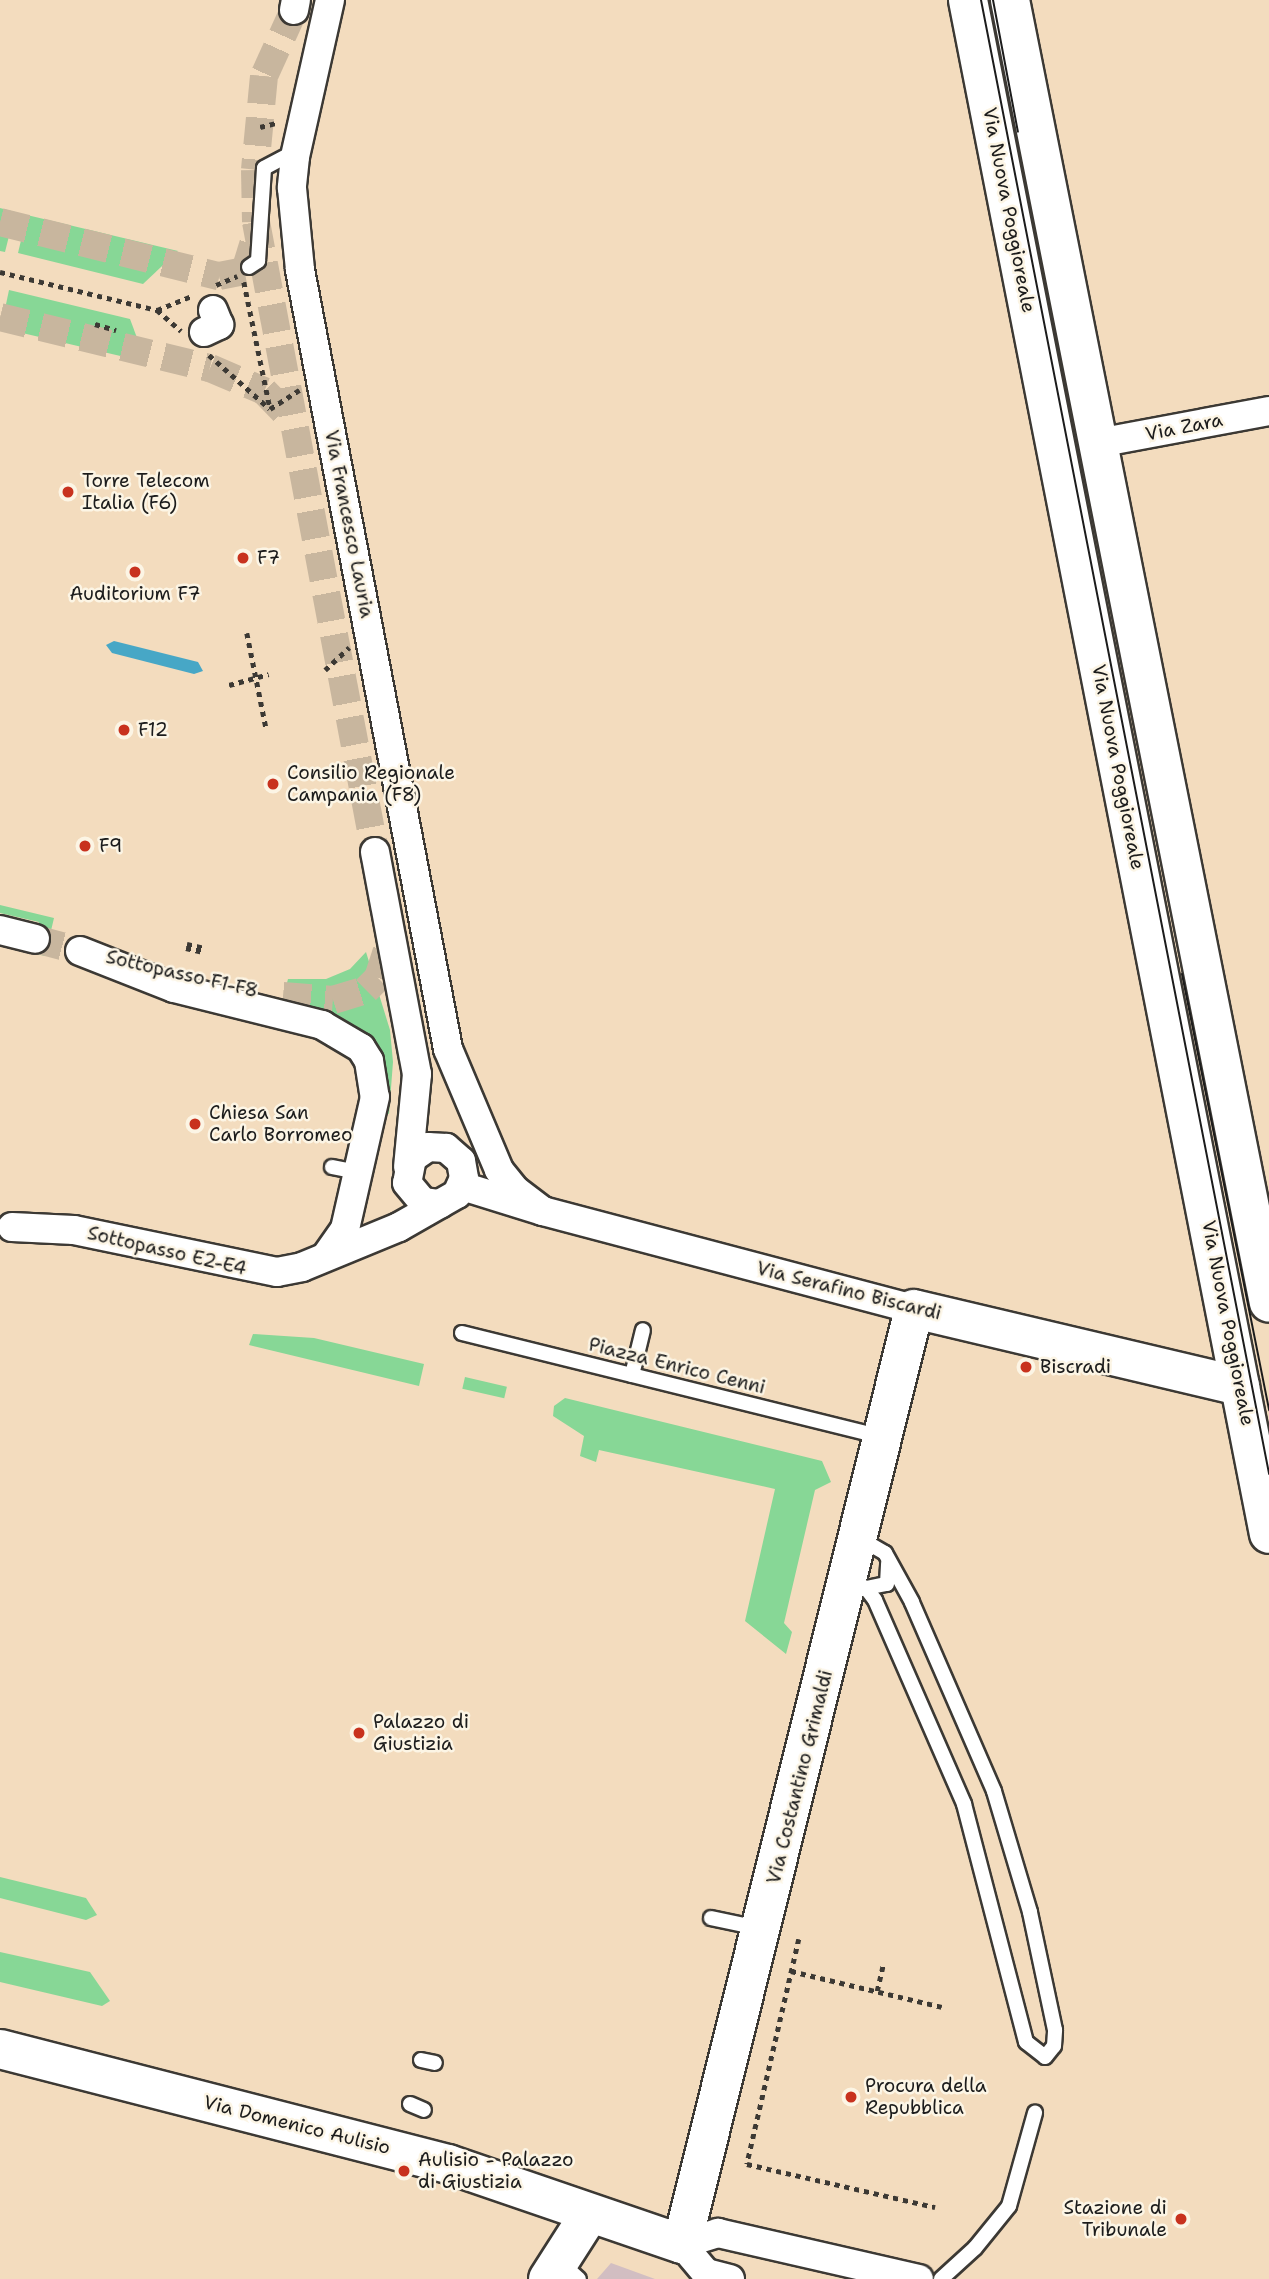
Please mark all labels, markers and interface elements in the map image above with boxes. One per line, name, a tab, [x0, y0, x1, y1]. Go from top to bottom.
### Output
street label: Via Nuova Poggioreale	[978, 105, 1040, 315]
street label: Via Zara	[1143, 408, 1225, 446]
street label: Via Francesco Lauria	[320, 428, 378, 620]
place label: Torre Telecom Italia (F6)	[82, 470, 210, 514]
marker: Torre Telecom Italia (F6)	[60, 484, 76, 500]
place label: F7	[257, 547, 280, 569]
marker: F7	[235, 550, 251, 566]
marker: Auditorium F7	[127, 564, 143, 580]
place label: Auditorium F7	[69, 583, 201, 605]
street label: Via Nuova Poggioreale	[1087, 662, 1149, 872]
place label: F12	[138, 719, 168, 741]
marker: F12	[116, 722, 132, 738]
place label: Consilio Regionale Campania (F8)	[287, 762, 455, 806]
marker: Consilio Regionale Campania (F8)	[265, 776, 281, 792]
place label: F9	[99, 835, 122, 857]
marker: F9	[77, 838, 93, 854]
street label: Sottopasso F1-F8	[104, 945, 260, 1003]
place label: Chiesa San Carlo Borromeo	[209, 1102, 352, 1146]
marker: Chiesa San Carlo Borromeo	[187, 1116, 203, 1132]
street label: Via Nuova Poggioreale	[1197, 1218, 1259, 1428]
street label: Sottopasso E2-E4	[85, 1222, 249, 1280]
street label: Via Serafino Biscardi	[754, 1257, 944, 1325]
street label: Piazza Enrico Cenni	[586, 1333, 768, 1399]
place label: Biscradi	[1040, 1356, 1111, 1378]
marker: Biscradi	[1018, 1359, 1034, 1375]
street label: Via Costantino Grimaldi	[762, 1668, 838, 1886]
place label: Palazzo di Giustizia	[373, 1711, 469, 1755]
marker: Palazzo di Giustizia	[351, 1725, 367, 1741]
place label: Procura della Repubblica	[865, 2075, 987, 2119]
marker: Procura della Repubblica	[843, 2089, 859, 2105]
street label: Via Domenico Aulisio	[201, 2091, 393, 2159]
place label: Aulisio - Palazzo di Giustizia	[418, 2149, 573, 2193]
marker: Aulisio - Palazzo di Giustizia	[396, 2163, 412, 2179]
place label: Stazione di Tribunale	[1063, 2197, 1167, 2241]
marker: Stazione di Tribunale	[1173, 2211, 1189, 2227]

